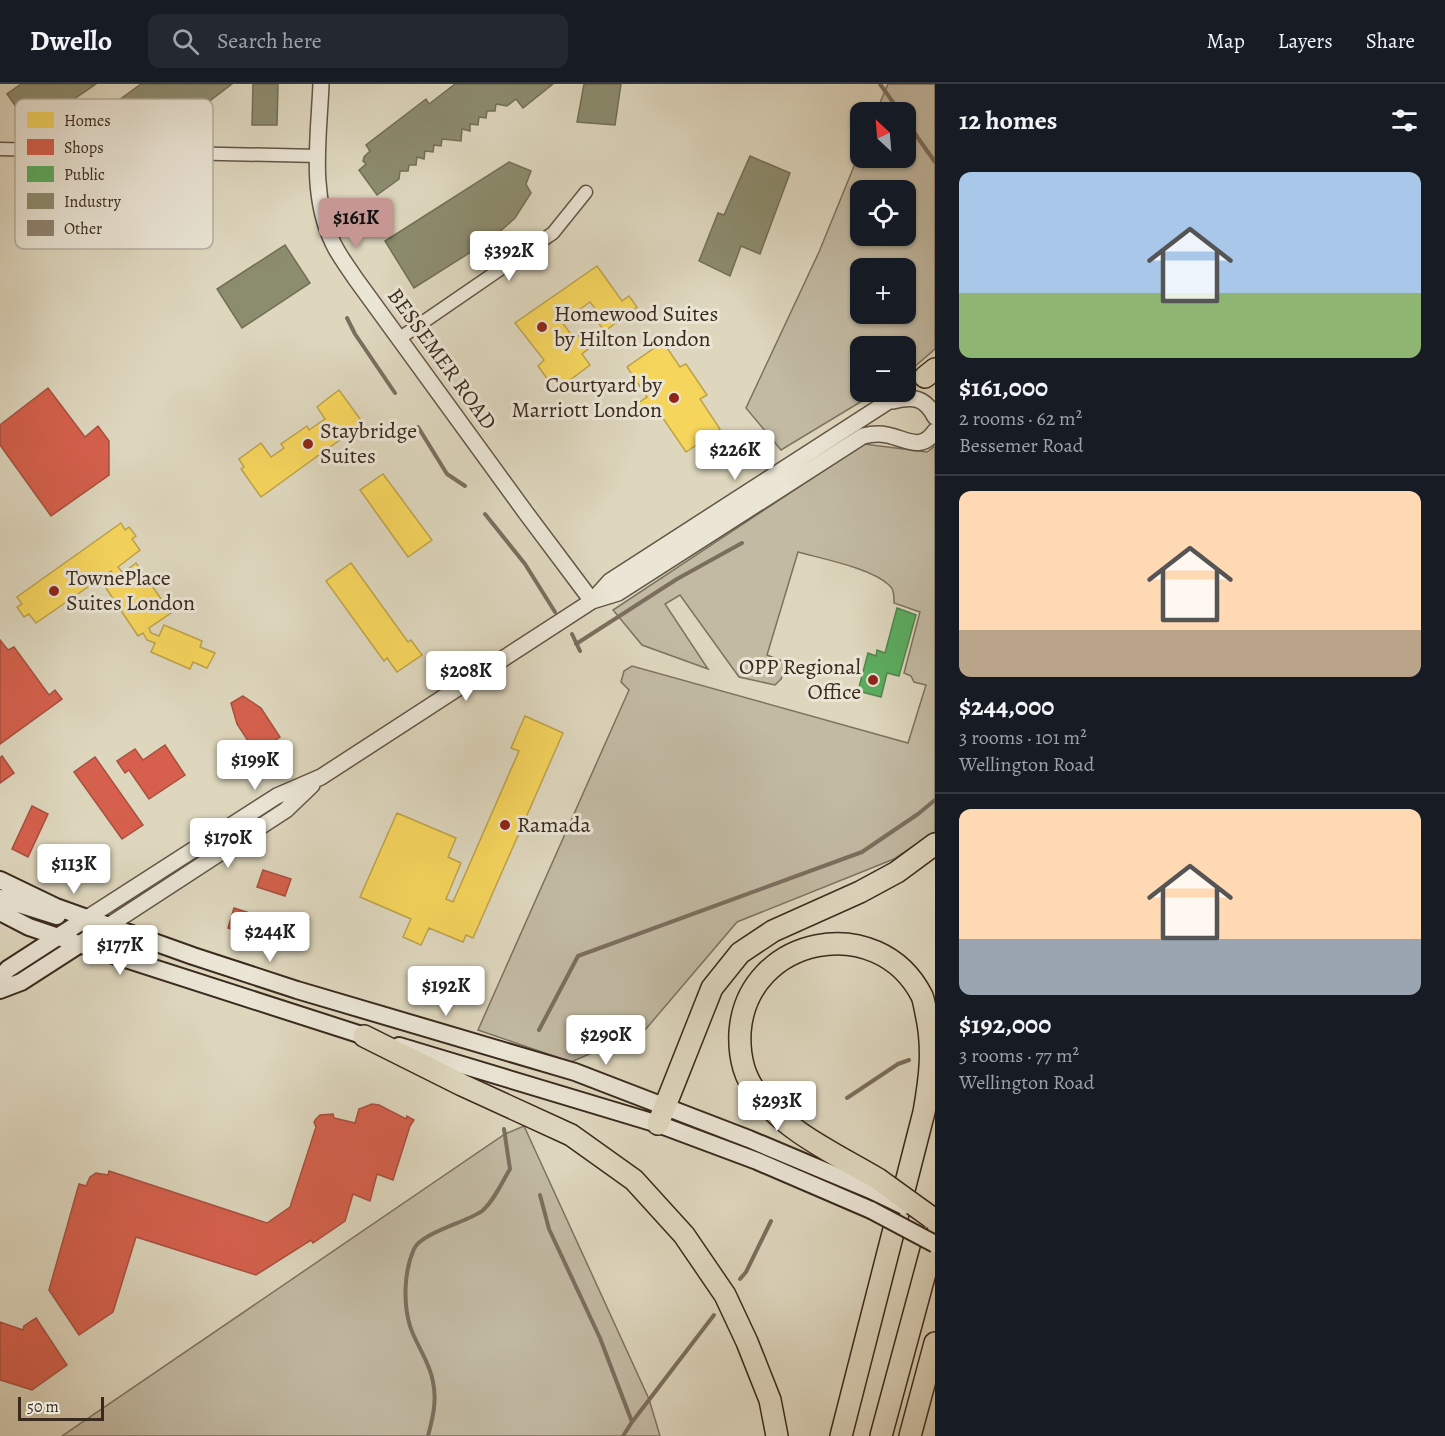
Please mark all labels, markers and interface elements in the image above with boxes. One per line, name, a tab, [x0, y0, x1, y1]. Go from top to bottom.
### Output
search box	[148, 14, 568, 68]
text: Dwello	[30, 22, 112, 60]
icon: search	[169, 25, 202, 58]
text: Search here	[217, 26, 322, 56]
text: Map	[1206, 27, 1245, 55]
text: Layers	[1278, 27, 1333, 55]
text: Share	[1366, 27, 1415, 55]
legend	[15, 99, 213, 249]
north arrow	[850, 102, 916, 168]
map controls	[850, 102, 916, 402]
text: 12 homes	[959, 103, 1057, 138]
icon: filters	[1388, 104, 1421, 137]
text: Homes	[64, 110, 111, 132]
text: Shops	[64, 137, 104, 159]
text: Public	[64, 164, 105, 186]
button: locate	[850, 180, 916, 246]
text: Industry	[64, 191, 122, 213]
pin: $161K	[314, 198, 398, 249]
text: $161K	[333, 204, 379, 231]
icon: home	[1136, 211, 1244, 319]
text: Other	[64, 218, 102, 240]
pin: $392K	[467, 231, 551, 282]
text: $392K	[484, 237, 534, 264]
button: +	[850, 258, 916, 324]
street label: BESSEMER ROAD	[380, 282, 504, 436]
place label: Homewood Suites by Hilton London	[554, 299, 718, 354]
marker: Homewood Suites by Hilton London	[535, 320, 549, 334]
button: −	[850, 336, 916, 402]
place label: Courtyard by Marriott London	[511, 370, 662, 425]
text: $161,000	[959, 370, 1048, 405]
marker: Courtyard by Marriott London	[667, 391, 681, 405]
text: 2 rooms · 62 m²	[959, 405, 1082, 432]
place label: Staybridge Suites	[320, 416, 417, 471]
pin: $226K	[693, 430, 777, 481]
text: Bessemer Road	[959, 432, 1084, 459]
text: $226K	[709, 436, 761, 463]
marker: Staybridge Suites	[301, 437, 315, 451]
icon: home	[1136, 530, 1244, 638]
place label: TownePlace Suites London	[66, 563, 195, 618]
marker: TownePlace Suites London	[47, 584, 61, 598]
pin: $208K	[424, 651, 508, 702]
place label: OPP Regional Office	[739, 652, 861, 707]
text: $208K	[440, 657, 492, 684]
marker: OPP Regional Office	[866, 673, 880, 687]
text: $244,000	[959, 689, 1054, 724]
text: 3 rooms · 101 m²	[959, 724, 1087, 751]
pin: $199K	[213, 740, 297, 791]
text: $199K	[231, 746, 279, 773]
text: Wellington Road	[959, 751, 1095, 778]
place label: Ramada	[517, 810, 592, 840]
pin: $170K	[186, 818, 270, 869]
marker: Ramada	[498, 818, 512, 832]
text: $170K	[204, 824, 252, 851]
pin: $113K	[32, 844, 116, 895]
icon: home	[1136, 848, 1244, 956]
text: $113K	[51, 850, 97, 877]
pin: $244K	[228, 912, 312, 963]
text: $244K	[245, 918, 295, 945]
pin: $177K	[78, 925, 162, 976]
text: $177K	[97, 931, 143, 958]
pin: $192K	[404, 966, 488, 1017]
text: $192K	[422, 972, 470, 999]
text: $192,000	[959, 1007, 1051, 1042]
pin: $290K	[564, 1015, 648, 1066]
text: $290K	[580, 1021, 632, 1048]
text: 3 rooms · 77 m²	[959, 1042, 1079, 1069]
text: Wellington Road	[959, 1069, 1095, 1096]
pin: $293K	[735, 1081, 819, 1132]
text: $293K	[752, 1087, 802, 1114]
scale bar	[18, 1394, 104, 1422]
text: 50 m	[27, 1396, 59, 1418]

